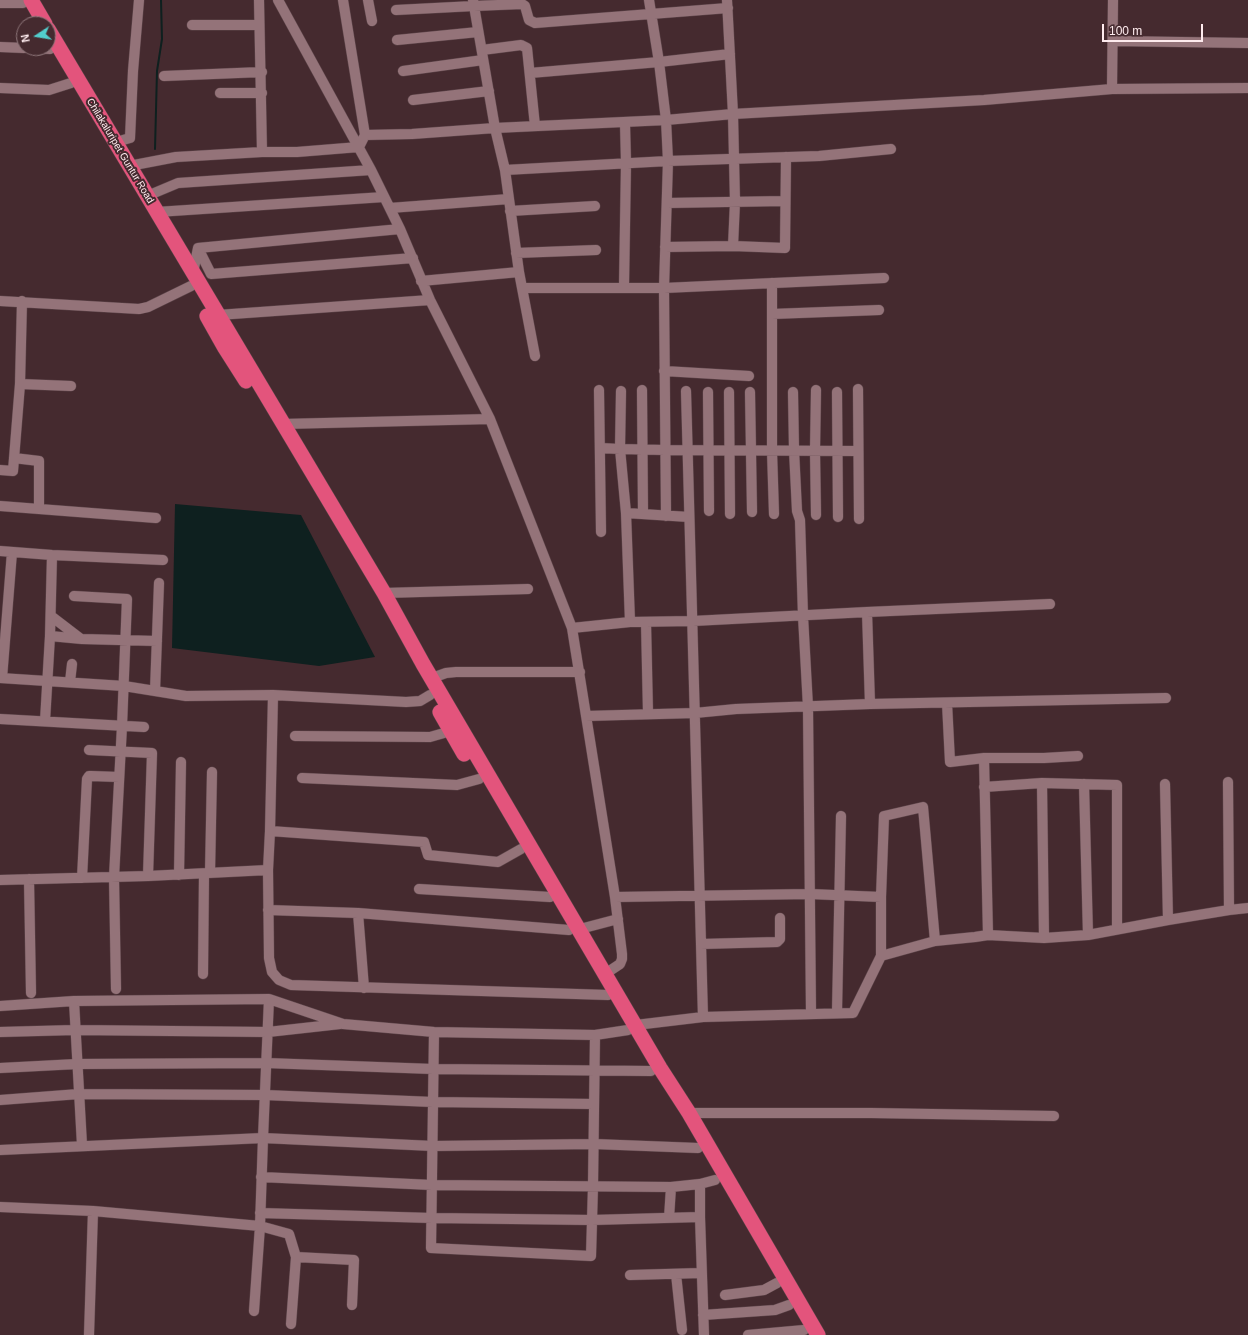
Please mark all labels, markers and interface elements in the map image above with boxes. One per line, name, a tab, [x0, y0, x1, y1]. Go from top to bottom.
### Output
north arrow	[16, 16, 56, 56]
scale bar	[1104, 16, 1205, 42]
text: 100 m	[1109, 24, 1142, 38]
text: N	[19, 33, 32, 43]
street label: Chilakaluripet Guntur Road	[84, 96, 156, 206]

